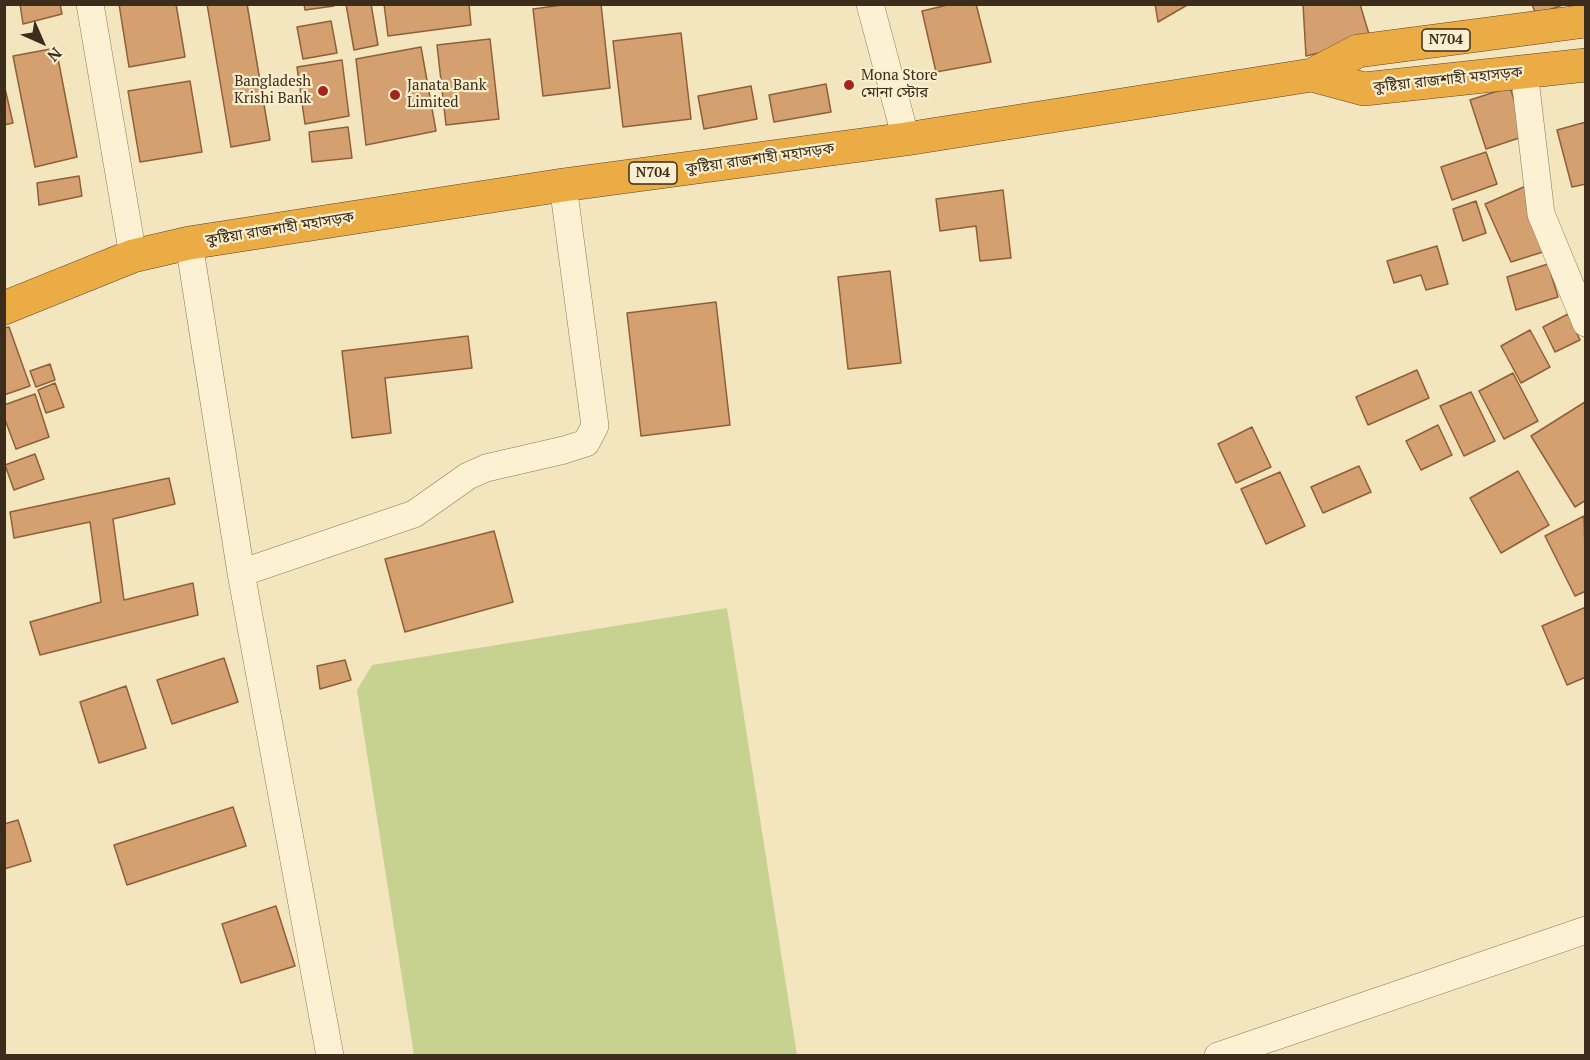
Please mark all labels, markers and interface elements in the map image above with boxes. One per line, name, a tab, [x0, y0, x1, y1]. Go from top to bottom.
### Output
north arrow	[12, 12, 72, 72]
road number: N704	[1422, 29, 1470, 51]
text: N	[43, 43, 67, 67]
street label: কুষ্টিয়া রাজশাহী মহাসড়ক	[1372, 63, 1524, 97]
place label: Mona Store মোনা স্টোর	[861, 67, 938, 102]
place label: Bangladesh Krishi Bank	[234, 73, 311, 108]
place label: Janata Bank Limited	[407, 77, 486, 112]
marker: Mona Store মোনা স্টোর	[842, 78, 856, 92]
marker: Bangladesh Krishi Bank	[316, 84, 330, 98]
marker: Janata Bank Limited	[388, 88, 402, 102]
street label: কুষ্টিয়া রাজশাহী মহাসড়ক	[684, 140, 836, 178]
road number: N704	[629, 162, 677, 184]
street label: কুষ্টিয়া রাজশাহী মহাসড়ক	[204, 208, 356, 250]

